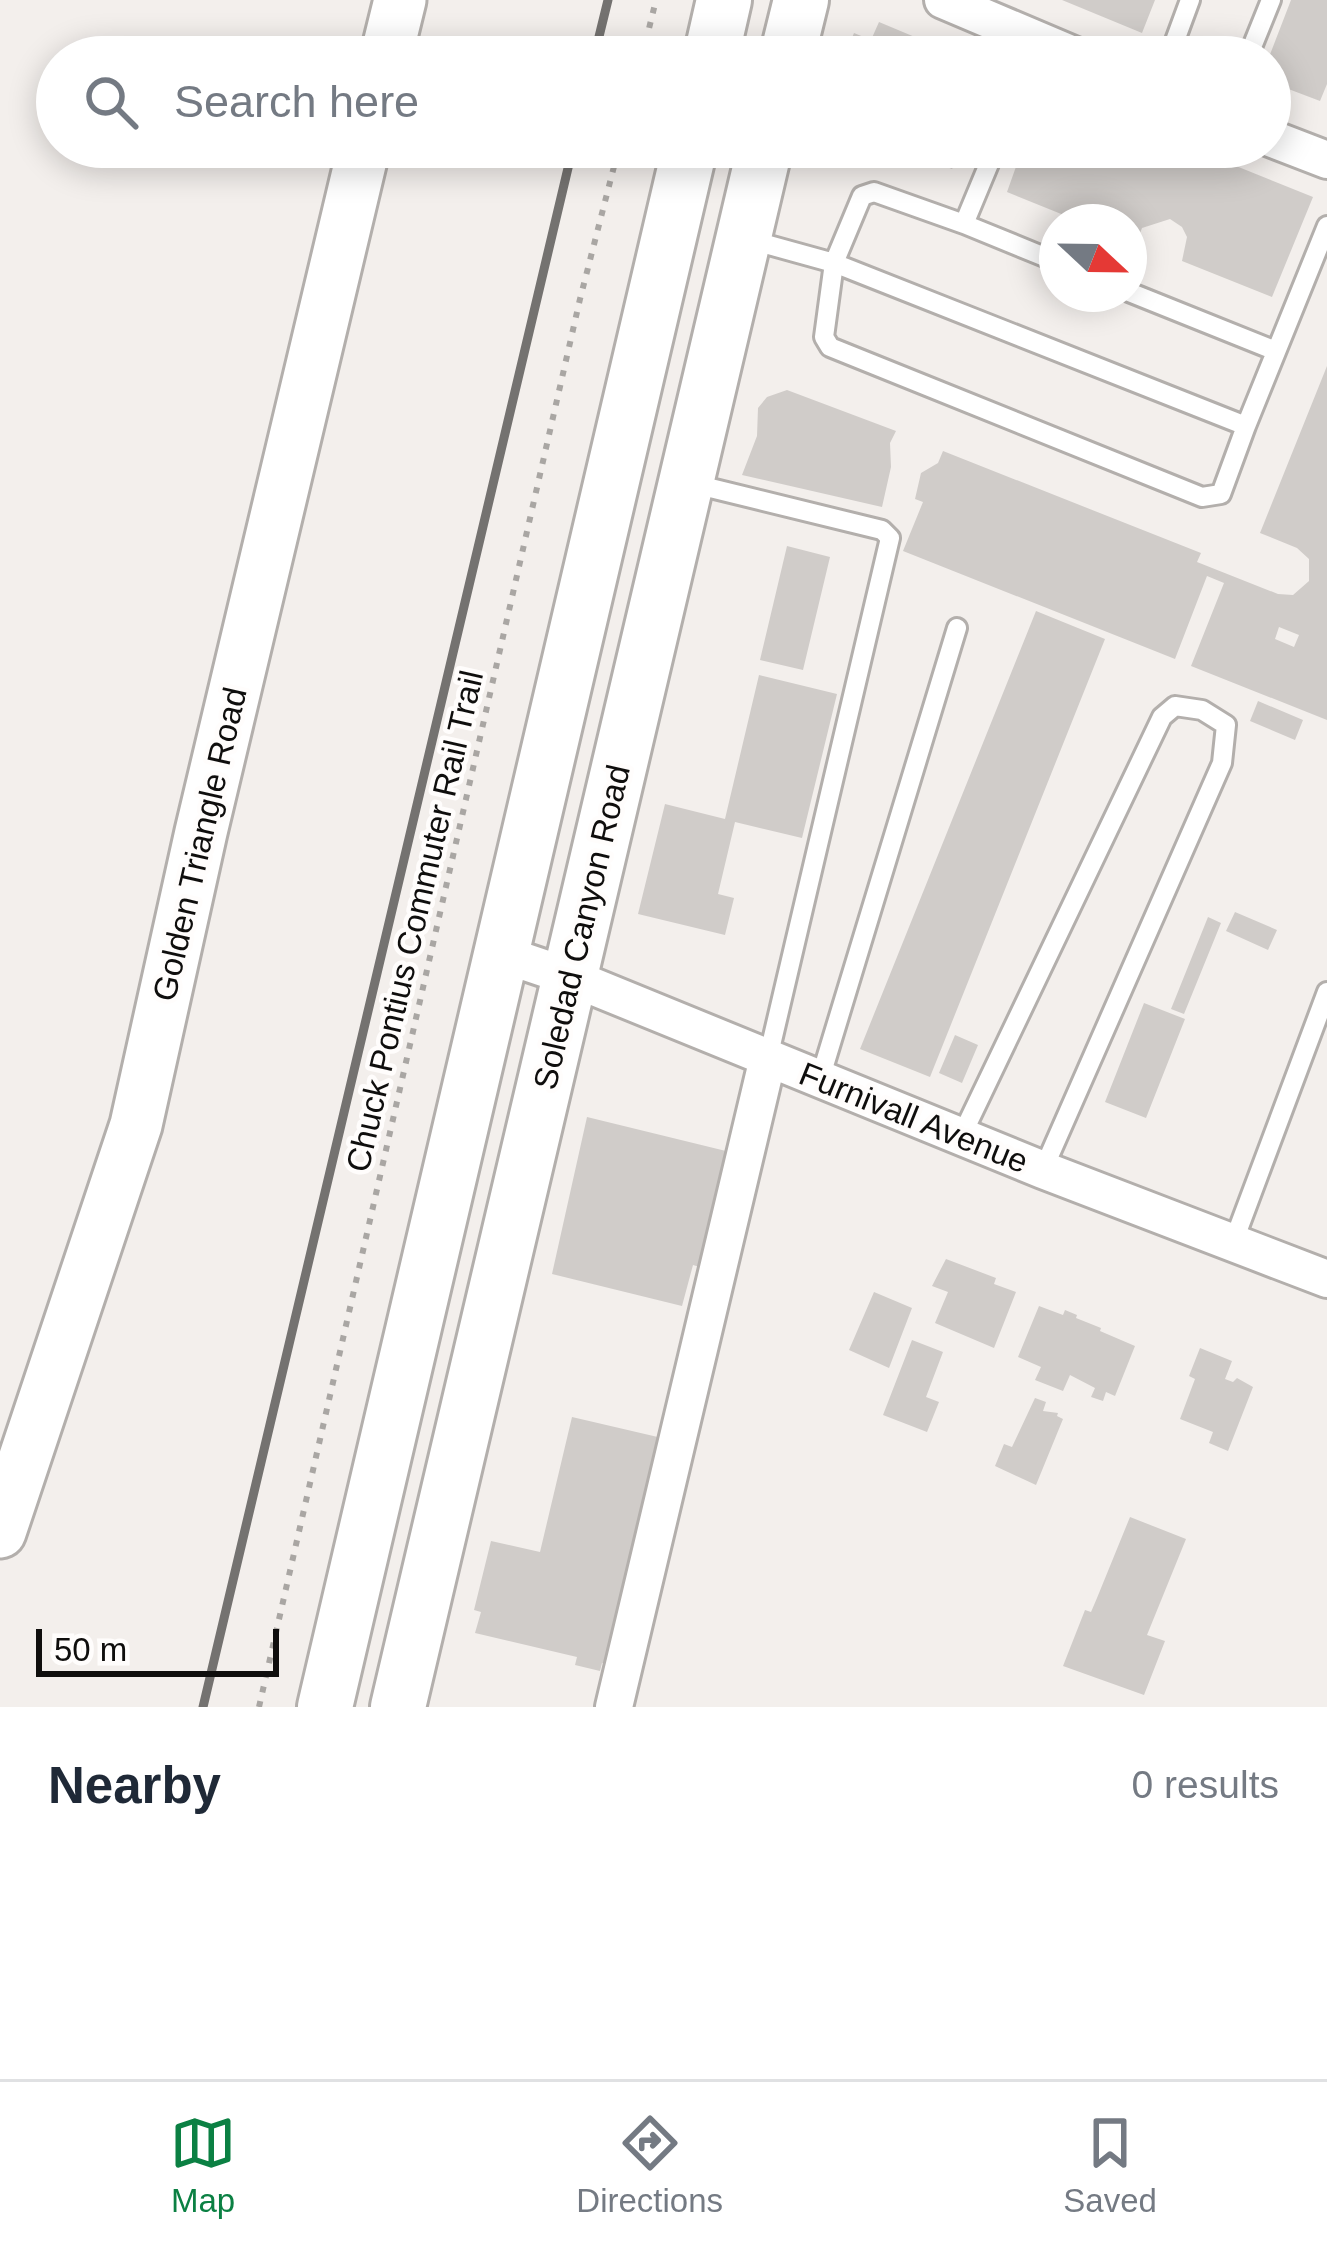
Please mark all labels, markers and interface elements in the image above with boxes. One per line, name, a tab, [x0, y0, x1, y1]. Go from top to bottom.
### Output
search box	[36, 36, 1291, 168]
icon: search	[78, 69, 144, 135]
text: Search here	[174, 76, 419, 127]
north arrow	[1039, 204, 1147, 312]
street label: Chuck Pontius Commuter Rail Trail	[339, 667, 490, 1175]
street label: Golden Triangle Road	[145, 684, 254, 1005]
street label: Soledad Canyon Road	[526, 761, 637, 1093]
street label: Furnivall Avenue	[794, 1055, 1034, 1180]
scale bar	[36, 1623, 279, 1676]
text: 50 m	[54, 1631, 127, 1668]
text: Nearby	[48, 1757, 221, 1814]
text: 0 results	[1132, 1763, 1279, 1806]
tab: Map	[170, 2110, 236, 2220]
tab: Directions	[576, 2110, 723, 2220]
tab: Saved	[1063, 2110, 1157, 2220]

